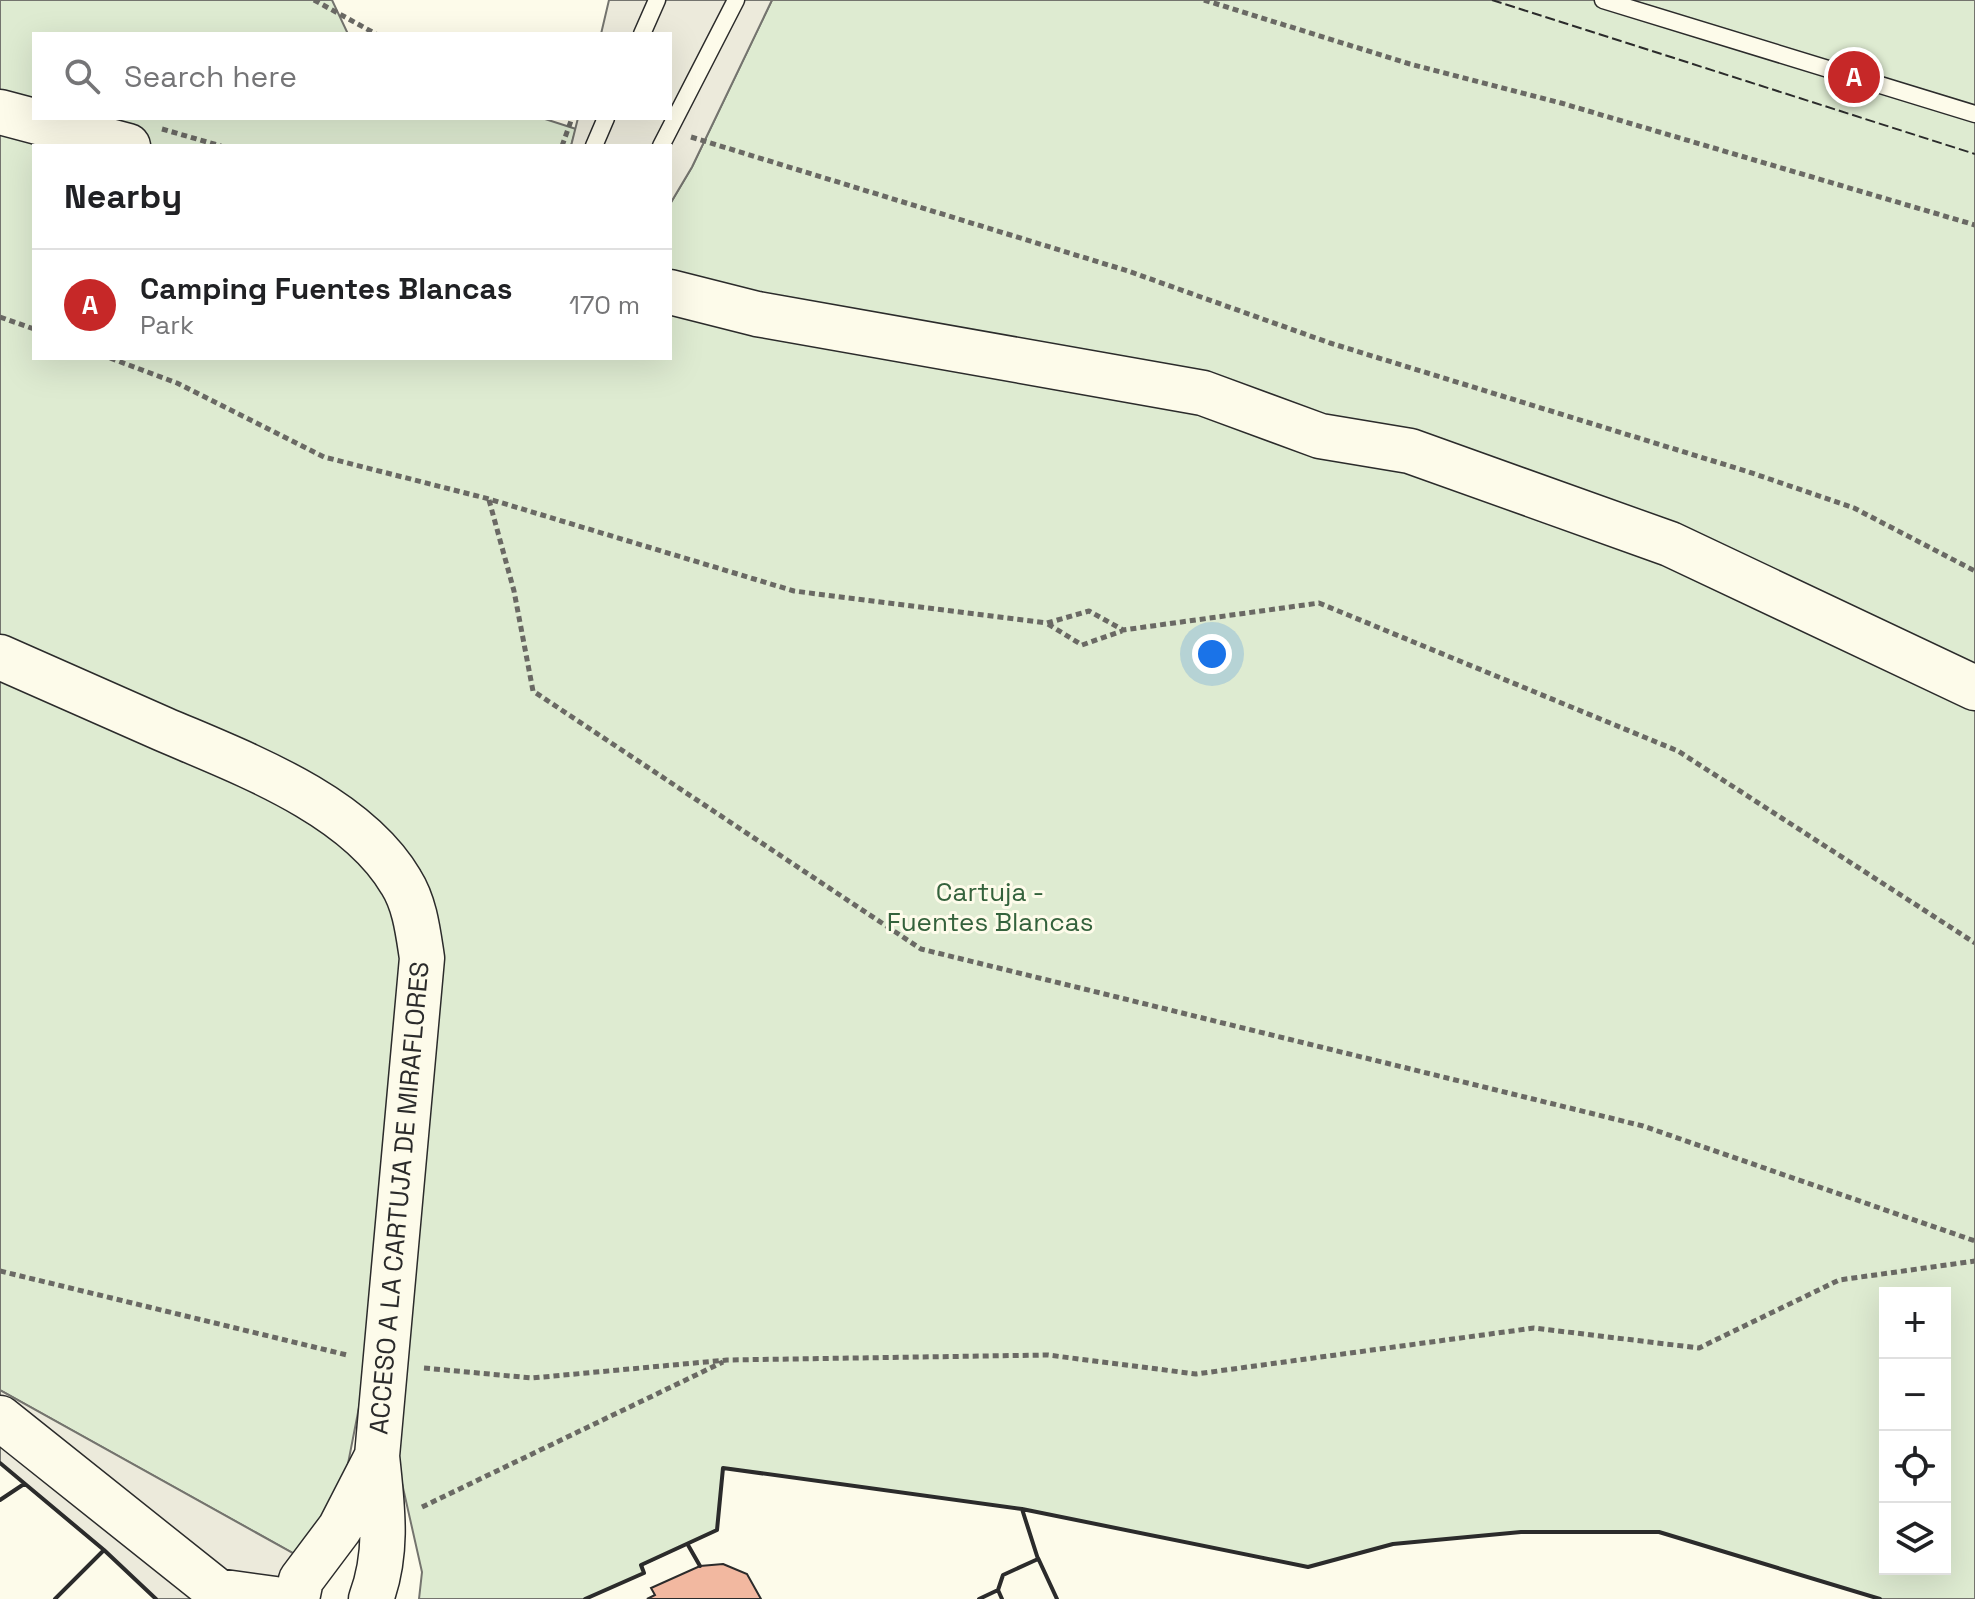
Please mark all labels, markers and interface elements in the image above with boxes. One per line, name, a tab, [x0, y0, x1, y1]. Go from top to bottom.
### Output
search box	[32, 32, 672, 120]
pin: A	[1828, 47, 1880, 107]
icon: search	[60, 54, 104, 98]
text: Search here	[124, 57, 297, 96]
text: Nearby	[64, 175, 182, 218]
text: Camping Fuentes Blancas	[140, 269, 513, 308]
text: A	[82, 288, 98, 322]
text: 170 m	[569, 288, 640, 322]
text: Park	[140, 308, 194, 342]
your location	[1192, 634, 1232, 674]
park label: Cartuja - Fuentes Blancas	[887, 875, 1093, 939]
street label: ACCESO A LA CARTUJA DE MIRAFLORES	[361, 960, 437, 1436]
map controls	[1879, 1287, 1951, 1575]
button: +	[1879, 1287, 1951, 1359]
button: −	[1879, 1359, 1951, 1431]
button: locate	[1879, 1431, 1951, 1503]
button: layers	[1879, 1503, 1951, 1575]

